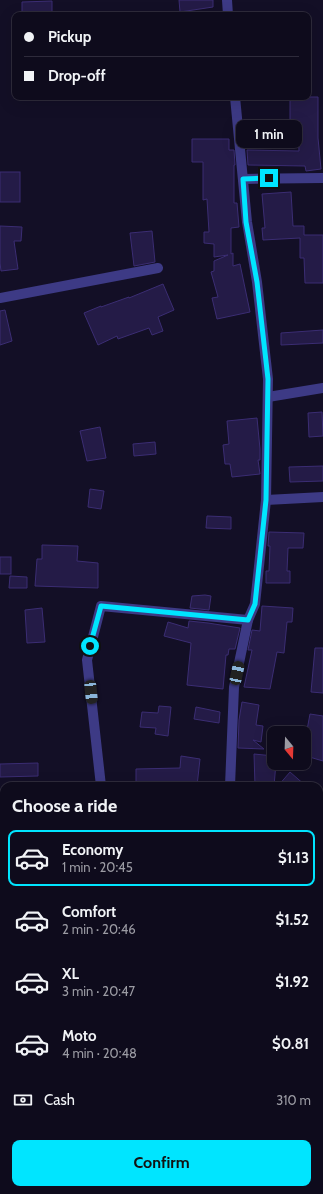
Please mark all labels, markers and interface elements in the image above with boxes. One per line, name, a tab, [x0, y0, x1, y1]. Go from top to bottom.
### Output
text: Pickup	[48, 28, 91, 46]
text: Drop-off	[48, 67, 106, 85]
callout: 1 min	[236, 120, 302, 148]
text: 1 min	[254, 126, 284, 142]
route end	[260, 169, 278, 187]
route start	[81, 637, 99, 655]
car	[229, 660, 245, 686]
car	[84, 679, 98, 705]
north arrow	[267, 726, 311, 770]
map controls	[267, 726, 311, 770]
text: Choose a ride	[12, 795, 117, 817]
icon: car	[14, 840, 50, 876]
text: Economy	[62, 841, 123, 859]
text: $1.13	[278, 849, 309, 867]
text: 1 min · 20:45	[62, 859, 133, 875]
icon: car	[14, 902, 50, 938]
text: Comfort	[62, 903, 116, 921]
text: $1.52	[275, 911, 309, 929]
text: 2 min · 20:46	[62, 921, 136, 937]
icon: car	[14, 964, 50, 1000]
text: XL	[62, 965, 79, 983]
text: $1.92	[275, 973, 309, 991]
text: 3 min · 20:47	[62, 983, 135, 999]
icon: car	[14, 1026, 50, 1062]
text: Moto	[62, 1027, 96, 1045]
text: $0.81	[272, 1035, 309, 1053]
text: 4 min · 20:48	[62, 1045, 137, 1061]
icon: cash	[12, 1089, 34, 1111]
text: Cash	[44, 1091, 75, 1109]
text: 310 m	[276, 1092, 311, 1108]
button: Confirm	[12, 1140, 311, 1186]

